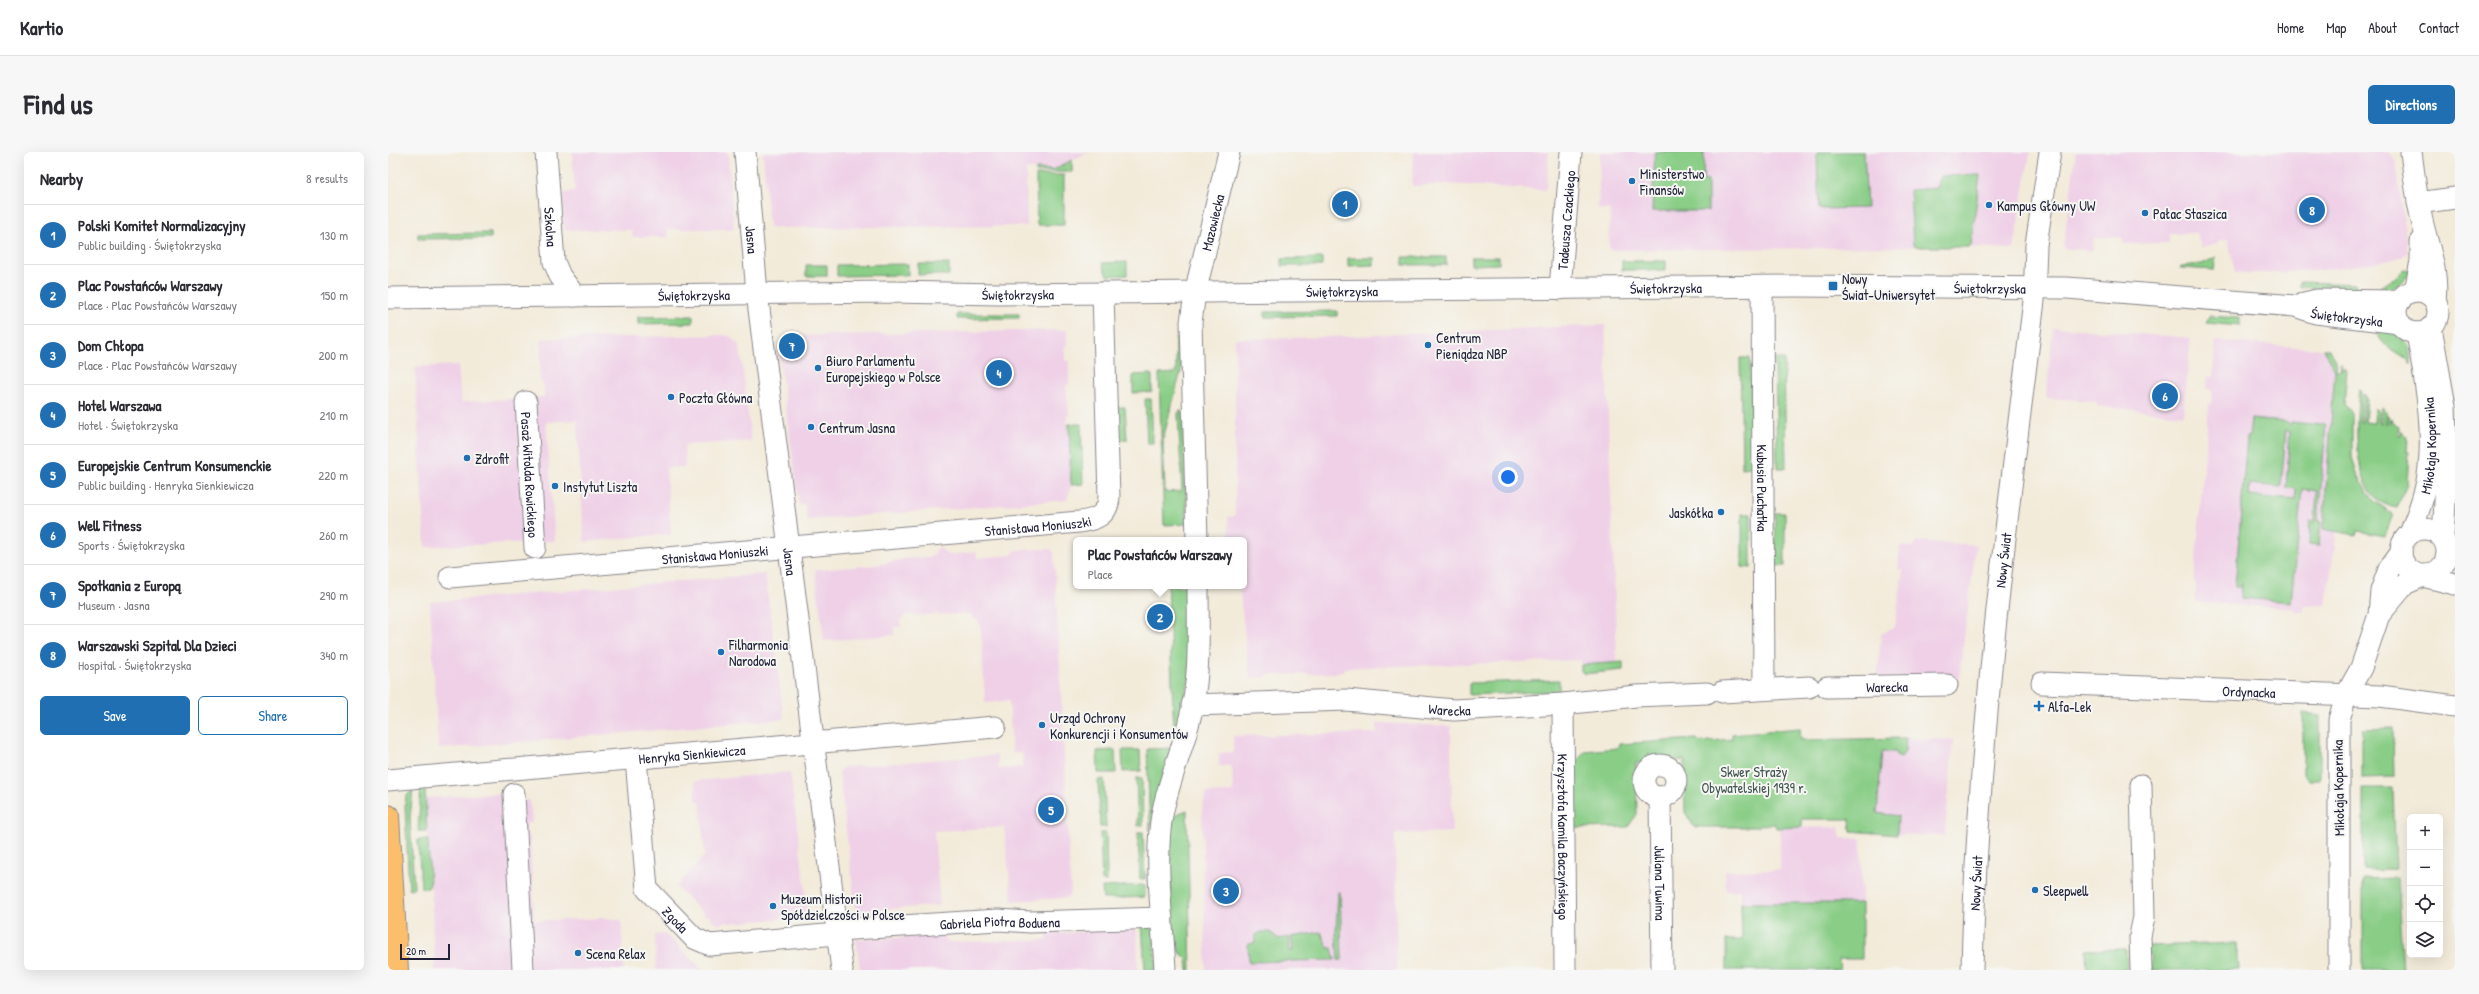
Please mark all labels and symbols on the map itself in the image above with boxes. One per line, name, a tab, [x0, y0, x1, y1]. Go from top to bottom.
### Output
place label: Ministerstwo Finansów	[1639, 164, 1705, 199]
street label: Tadeusza Czackiego	[1552, 169, 1580, 271]
marker: Ministerstwo Finansów	[1627, 176, 1637, 186]
pin: 1	[1332, 189, 1358, 219]
street label: Mazowiecka	[1196, 192, 1228, 253]
pin: 8	[2299, 195, 2325, 225]
place label: Kampus Główny UW	[1997, 196, 2096, 216]
marker: Kampus Główny UW	[1984, 200, 1994, 210]
place label: Pałac Staszica	[2153, 204, 2227, 223]
street label: Szkolna	[541, 206, 562, 248]
marker: Pałac Staszica	[2140, 208, 2150, 218]
street label: Jasna	[742, 225, 763, 255]
place label: Nowy Świat-Uniwersytet	[1842, 269, 1935, 305]
street label: Świętokrzyska	[1630, 277, 1702, 298]
street label: Świętokrzyska	[1954, 278, 2026, 298]
marker: Nowy Świat-Uniwersytet	[1827, 280, 1839, 292]
street label: Świętokrzyska	[1306, 281, 1379, 301]
street label: Świętokrzyska	[658, 284, 731, 305]
street label: Świętokrzyska	[982, 284, 1055, 304]
street label: Świętokrzyska	[2308, 302, 2384, 330]
place label: Centrum Pieniądza NBP	[1436, 328, 1508, 363]
pin: 7	[779, 331, 805, 361]
marker: Centrum Pieniądza NBP	[1423, 340, 1433, 350]
place label: Biuro Parlamentu Europejskiego w Polsce	[826, 351, 941, 387]
pin: 4	[986, 358, 1012, 388]
marker: Biuro Parlamentu Europejskiego w Polsce	[813, 363, 823, 373]
pin: 6	[2152, 381, 2178, 411]
place label: Poczta Główna	[679, 388, 753, 407]
marker: Poczta Główna	[666, 392, 676, 402]
street label: Mikołaja Kopernika	[2415, 396, 2441, 496]
street label: Pasaż Witolda Rowickiego	[517, 411, 544, 539]
place label: Centrum Jasna	[819, 418, 896, 437]
marker: Centrum Jasna	[806, 422, 816, 432]
street label: Kubusia Puchatka	[1753, 444, 1773, 532]
place label: Zdrofit	[475, 449, 509, 468]
marker: Zdrofit	[462, 453, 472, 463]
your location	[1498, 467, 1518, 487]
place label: Instytut Liszta	[563, 477, 638, 497]
marker: Instytut Liszta	[550, 481, 560, 491]
place label: Jaskółka	[1669, 503, 1713, 522]
marker: Jaskółka	[1716, 507, 1726, 517]
street label: Stanisława Moniuszki	[984, 511, 1093, 540]
street label: Nowy Świat	[1990, 532, 2015, 589]
street label: Stanisława Moniuszki	[661, 540, 769, 568]
street label: Jasna	[780, 546, 802, 577]
pin: 2	[1147, 602, 1173, 632]
place label: Filharmonia Narodowa	[728, 635, 788, 670]
marker: Filharmonia Narodowa	[716, 647, 726, 657]
street label: Warecka	[1866, 676, 1909, 696]
street label: Ordynacka	[2222, 680, 2276, 701]
place label: Alfa-Lek	[2048, 697, 2092, 716]
street label: Warecka	[1428, 698, 1471, 720]
marker: Alfa-Lek	[2033, 700, 2045, 712]
place label: Urząd Ochrony Konkurencji i Konsumentów	[1050, 708, 1189, 744]
marker: Urząd Ochrony Konkurencji i Konsumentów	[1037, 720, 1047, 730]
street label: Henryka Sienkiewicza	[638, 739, 746, 768]
street label: Mikołaja Kopernika	[2328, 739, 2349, 836]
street label: Krzysztofa Kamila Baczyńskiego	[1553, 754, 1574, 921]
park label: Skwer Straży Obywatelskiej 1939 r.	[1701, 762, 1807, 798]
pin: 5	[1038, 795, 1064, 825]
street label: Juliana Tuwima	[1651, 845, 1671, 921]
street label: Nowy Świat	[1964, 855, 1986, 911]
pin: 3	[1213, 876, 1239, 906]
place label: Sleepwell	[2043, 881, 2089, 901]
marker: Sleepwell	[2030, 885, 2040, 895]
place label: Muzeum Historii Spółdzielczości w Polsce	[781, 889, 905, 925]
marker: Muzeum Historii Spółdzielczości w Polsce	[768, 901, 778, 911]
street label: Zgoda	[659, 902, 693, 937]
street label: Gabriela Piotra Boduena	[939, 910, 1061, 933]
scale bar	[400, 942, 450, 961]
place label: Scena Relax	[586, 944, 646, 963]
marker: Scena Relax	[573, 948, 583, 958]

